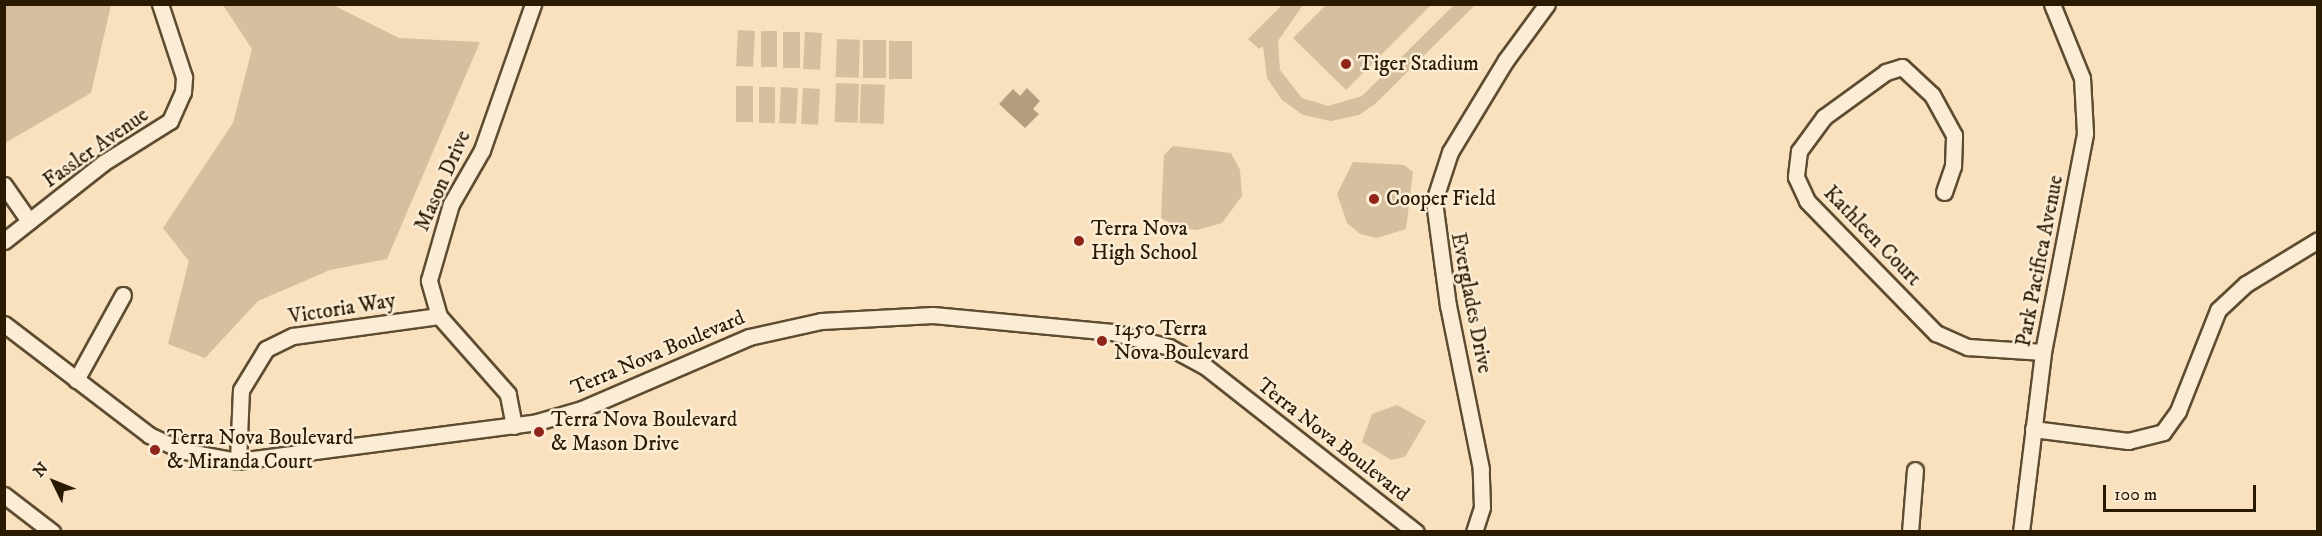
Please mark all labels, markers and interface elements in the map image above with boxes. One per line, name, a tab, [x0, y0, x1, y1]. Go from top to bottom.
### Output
place label: Tiger Stadium	[1358, 51, 1479, 77]
marker: Tiger Stadium	[1339, 57, 1353, 71]
street label: Fassler Avenue	[38, 102, 154, 194]
street label: Mason Drive	[410, 127, 476, 235]
street label: Park Pacifica Avenue	[2011, 173, 2069, 349]
street label: Kathleen Court	[1818, 181, 1926, 291]
place label: Cooper Field	[1386, 186, 1496, 212]
marker: Cooper Field	[1367, 192, 1381, 206]
place label: Terra Nova High School	[1091, 216, 1197, 266]
street label: Everglades Drive	[1445, 230, 1497, 376]
marker: Terra Nova High School	[1072, 234, 1086, 248]
street label: Victoria Way	[287, 288, 397, 330]
street label: Terra Nova Boulevard	[567, 305, 749, 401]
place label: 1450 Terra Nova Boulevard	[1114, 316, 1249, 366]
marker: 1450 Terra Nova Boulevard	[1095, 334, 1109, 348]
street label: Terra Nova Boulevard	[1252, 373, 1414, 507]
place label: Terra Nova Boulevard & Mason Drive	[551, 407, 737, 457]
place label: Terra Nova Boulevard & Miranda Court	[167, 425, 353, 475]
marker: Terra Nova Boulevard & Mason Drive	[532, 425, 546, 439]
marker: Terra Nova Boulevard & Miranda Court	[148, 443, 162, 457]
north arrow	[24, 452, 84, 512]
text: N	[29, 458, 53, 481]
scale bar	[2106, 473, 2259, 511]
text: 100 m	[2114, 484, 2157, 506]

